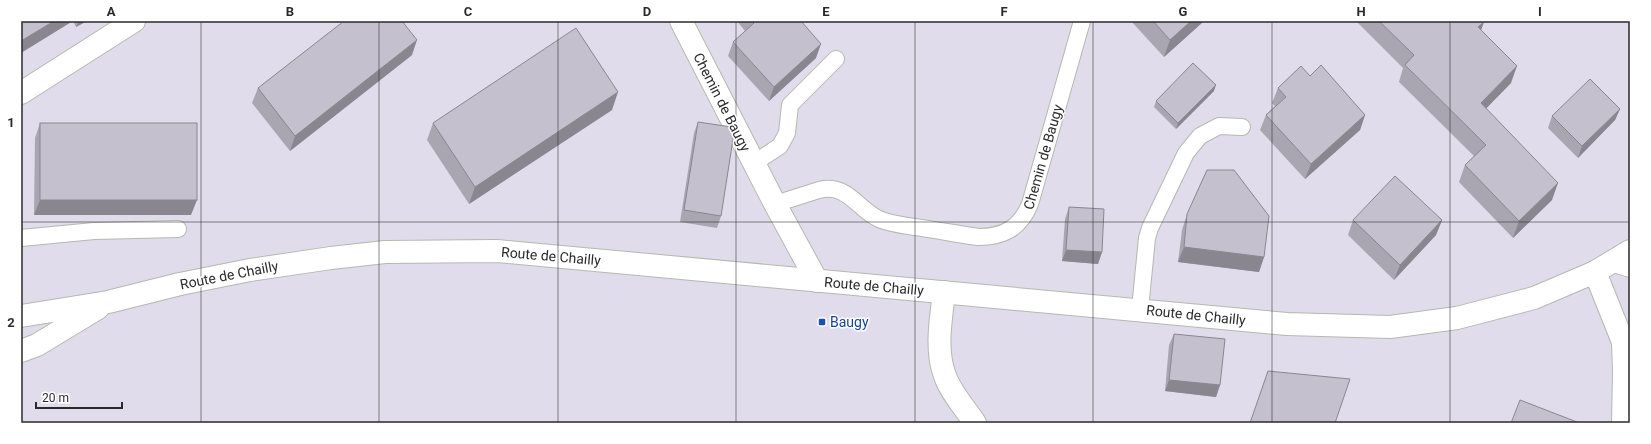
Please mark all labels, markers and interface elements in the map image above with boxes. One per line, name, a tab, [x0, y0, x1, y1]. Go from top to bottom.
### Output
text: A	[107, 4, 116, 19]
text: B	[286, 4, 294, 19]
text: C	[464, 4, 473, 19]
text: D	[643, 4, 651, 19]
text: E	[822, 4, 830, 19]
text: F	[1000, 4, 1008, 19]
text: G	[1179, 4, 1188, 19]
text: H	[1356, 4, 1366, 19]
text: I	[1538, 4, 1542, 19]
street label: Chemin de Baugy	[690, 50, 754, 154]
street label: Chemin de Baugy	[1020, 102, 1066, 211]
text: 1	[7, 115, 15, 130]
street label: Route de Chailly	[501, 244, 602, 268]
street label: Route de Chailly	[178, 258, 280, 292]
street label: Route de Chailly	[824, 274, 925, 298]
street label: Route de Chailly	[1145, 302, 1247, 328]
place label: Baugy	[830, 314, 869, 330]
text: 2	[7, 315, 15, 330]
marker: Baugy	[817, 317, 827, 327]
scale bar	[36, 384, 122, 410]
text: 20 m	[42, 391, 69, 405]

